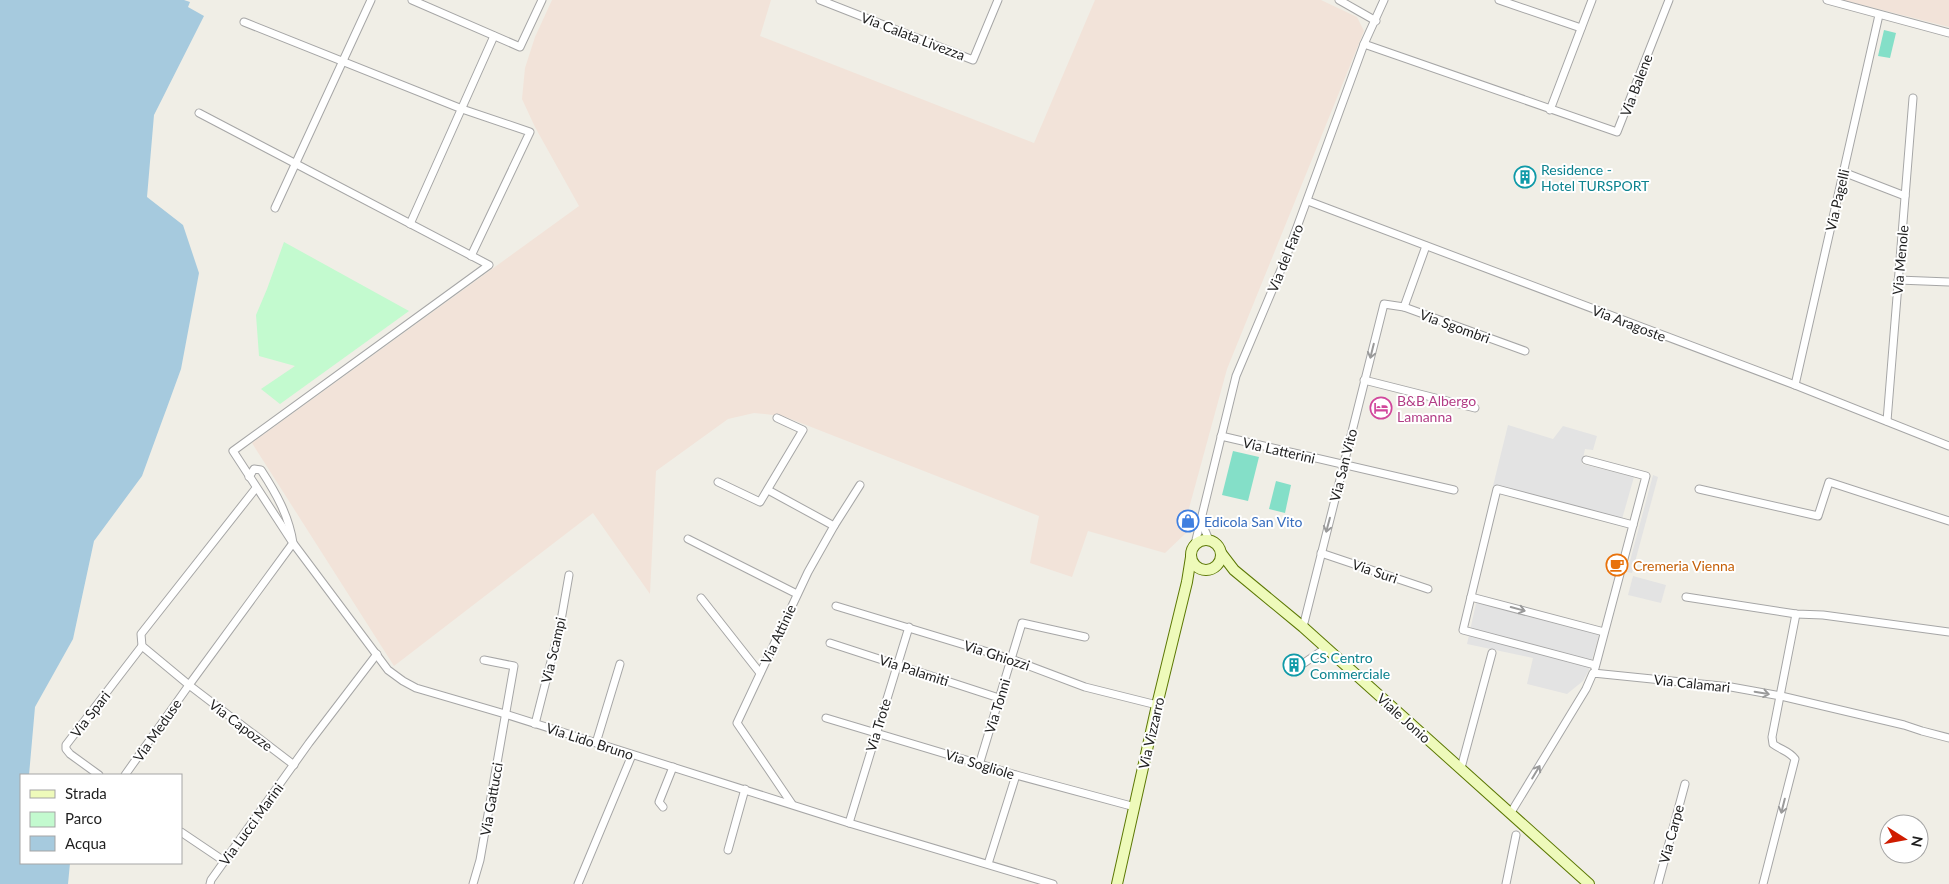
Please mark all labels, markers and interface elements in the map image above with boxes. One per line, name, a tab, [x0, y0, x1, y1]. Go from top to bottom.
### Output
street label: Via Calata Livezza	[859, 8, 967, 64]
street label: Via Balene	[1616, 52, 1656, 118]
place label: Residence - Hotel TURSPORT	[1541, 161, 1650, 194]
building icon: Residence - Hotel TURSPORT	[1513, 165, 1537, 189]
street label: Via Pagelli	[1822, 167, 1852, 233]
street label: Via del Faro	[1264, 221, 1306, 295]
street label: Via Menole	[1888, 224, 1912, 296]
street label: Via Aragoste	[1590, 301, 1668, 345]
street label: Via Sgombri	[1417, 305, 1493, 347]
one-way arrow	[1367, 342, 1376, 358]
place label: B&B Albergo Lamanna	[1397, 392, 1476, 425]
hotel icon: B&B Albergo Lamanna	[1369, 396, 1393, 420]
street label: Via San Vito	[1326, 427, 1360, 503]
street label: Via Latterini	[1241, 433, 1317, 467]
shop icon: Edicola San Vito	[1176, 509, 1200, 533]
place label: Edicola San Vito	[1204, 513, 1303, 530]
one-way arrow	[1323, 517, 1332, 533]
cafe icon: Cremeria Vienna	[1605, 553, 1629, 577]
street label: Via Suri	[1350, 555, 1400, 587]
place label: Cremeria Vienna	[1633, 557, 1735, 574]
street label: Via Attinie	[757, 602, 799, 666]
one-way arrow	[1510, 605, 1526, 615]
street label: Via Scampi	[537, 615, 569, 685]
street label: Via Ghiozzi	[962, 636, 1032, 674]
place label: CS Centro Commerciale	[1310, 649, 1390, 682]
street label: Via Palamiti	[877, 651, 951, 689]
building icon: CS Centro Commerciale	[1282, 653, 1306, 677]
street label: Via Calamari	[1653, 671, 1731, 695]
street label: Via Tonni	[981, 677, 1013, 735]
street label: Via Spari	[67, 687, 113, 741]
one-way arrow	[1753, 688, 1769, 698]
street label: Viale Jonio	[1374, 689, 1434, 747]
street label: Via Meduse	[129, 695, 185, 765]
street label: Via Vizzarro	[1134, 695, 1168, 771]
street label: Via Capozze	[206, 696, 276, 754]
street label: Via Trote	[862, 696, 894, 754]
street label: Via Lido Bruno	[544, 719, 636, 763]
street label: Via Sogliole	[943, 745, 1017, 783]
street label: Via Gattucci	[476, 761, 506, 837]
one-way arrow	[1531, 766, 1541, 780]
legend	[20, 774, 182, 864]
street label: Via Lucci Marini	[215, 780, 287, 868]
text: Strada	[65, 784, 107, 802]
one-way arrow	[1778, 797, 1787, 813]
street label: Via Carpe	[1655, 803, 1687, 865]
text: Parco	[65, 809, 102, 827]
north arrow	[1879, 814, 1929, 864]
text: Acqua	[65, 834, 106, 852]
text: N	[1908, 835, 1927, 848]

